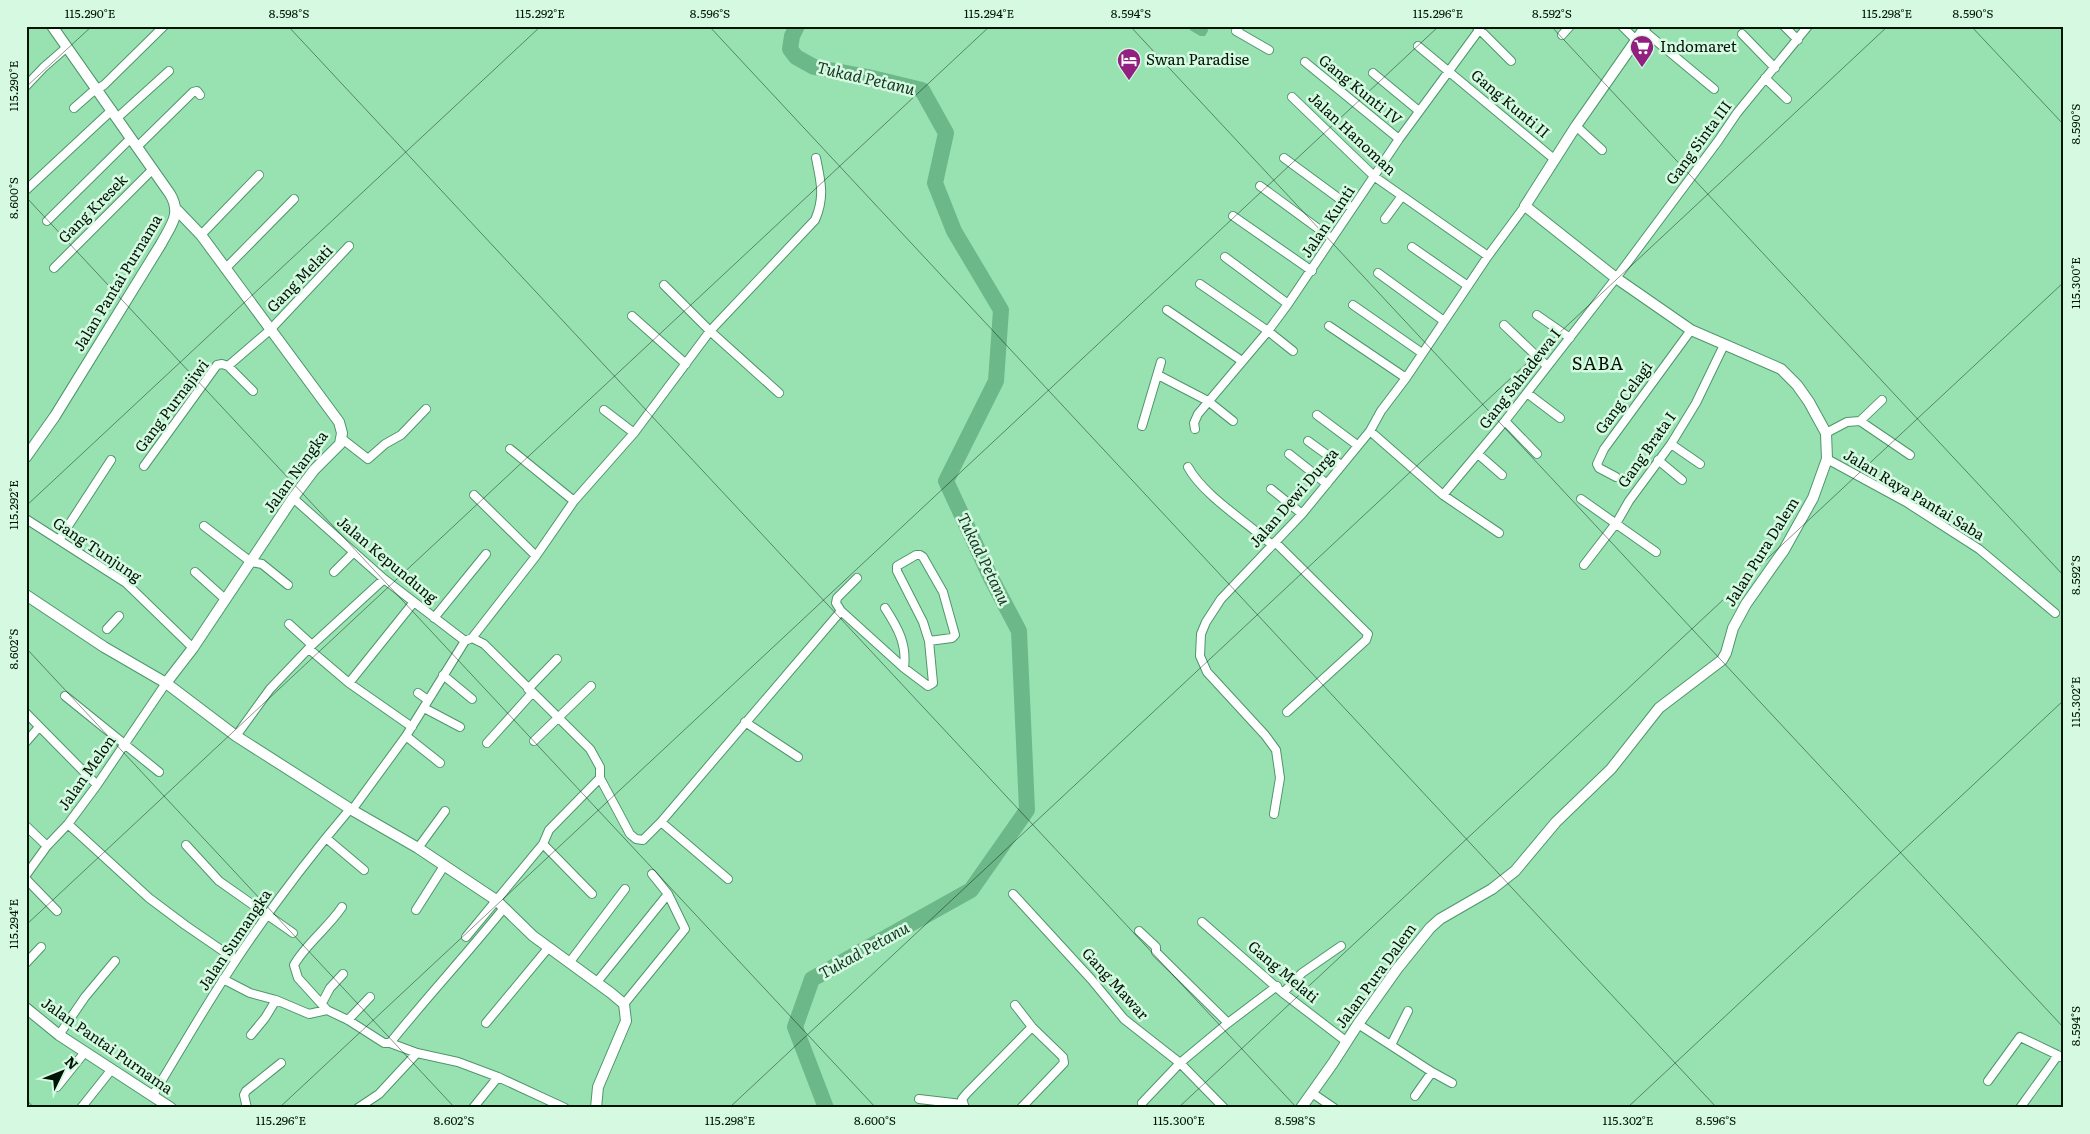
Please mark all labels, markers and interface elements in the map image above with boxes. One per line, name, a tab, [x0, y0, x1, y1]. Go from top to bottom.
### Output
text: 115.290°E	[65, 4, 116, 22]
text: 8.598°S	[269, 4, 309, 22]
text: 115.292°E	[515, 4, 565, 22]
text: 8.596°S	[690, 4, 730, 22]
text: 115.294°E	[964, 4, 1014, 22]
text: 8.594°S	[1111, 4, 1151, 22]
text: 115.296°E	[1413, 4, 1463, 22]
text: 8.592°S	[1532, 4, 1572, 22]
text: 115.298°E	[1862, 4, 1913, 22]
text: 8.590°S	[1952, 4, 1994, 22]
supermarket icon: Indomaret	[1629, 34, 1655, 68]
place label: Indomaret	[1660, 34, 1737, 57]
hotel icon: Swan Paradise	[1116, 47, 1142, 81]
place label: Swan Paradise	[1146, 47, 1249, 70]
street label: Gang Kunti IV	[1314, 48, 1408, 130]
water label: Tukad Petanu	[815, 54, 918, 100]
text: 115.290°E	[4, 60, 22, 111]
street label: Gang Kunti II	[1467, 63, 1555, 143]
street label: Jalan Hanoman	[1304, 86, 1402, 180]
street label: Gang Sinta III	[1659, 95, 1736, 189]
text: 8.590°S	[2066, 103, 2084, 145]
street label: Gang Kresek	[52, 167, 132, 248]
text: 8.600°S	[4, 177, 22, 219]
street label: Jalan Kunti	[1294, 181, 1359, 262]
street label: Jalan Pantai Purnama	[67, 209, 167, 355]
street label: Gang Melati	[261, 239, 337, 317]
text: 115.300°E	[2066, 257, 2084, 309]
street label: Gang Sahadewa I	[1472, 323, 1565, 433]
district label: SABA	[1572, 349, 1624, 376]
street label: Gang Purnajiwi	[128, 354, 213, 456]
street label: Gang Celagi	[1588, 356, 1657, 438]
street label: Gang Brata I	[1611, 406, 1681, 492]
street label: Jalan Nangka	[257, 424, 333, 517]
street label: Jalan Dewi Durga	[1243, 441, 1344, 552]
street label: Jalan Raya Pantai Saba	[1840, 442, 1991, 546]
text: 115.292°E	[4, 480, 22, 530]
street label: Jalan Pura Dalem	[1718, 492, 1804, 610]
water label: Tukad Petanu	[952, 508, 1018, 609]
street label: Gang Tunjung	[49, 510, 147, 587]
street label: Jalan Kepundung	[332, 510, 444, 608]
text: 8.592°S	[2066, 555, 2084, 595]
text: 8.602°S	[4, 628, 22, 670]
text: 115.302°E	[2066, 676, 2084, 727]
street label: Jalan Melon	[51, 730, 120, 815]
street label: Jalan Sumangka	[191, 883, 277, 994]
text: 115.294°E	[4, 899, 22, 949]
water label: Tukad Petanu	[814, 914, 913, 984]
street label: Jalan Pura Dalem	[1329, 917, 1421, 1032]
street label: Gang Melati	[1243, 934, 1324, 1007]
street label: Gang Mawar	[1077, 942, 1155, 1024]
street label: Jalan Pantai Purnama	[37, 991, 179, 1100]
text: 8.594°S	[2066, 1006, 2084, 1046]
north arrow	[38, 1046, 88, 1096]
text: N	[61, 1051, 84, 1074]
text: 115.296°E	[256, 1111, 306, 1129]
text: 8.602°S	[433, 1111, 475, 1129]
text: 115.298°E	[705, 1111, 756, 1129]
text: 8.600°S	[854, 1111, 896, 1129]
text: 115.300°E	[1153, 1111, 1205, 1129]
text: 8.598°S	[1275, 1111, 1315, 1129]
text: 115.302°E	[1603, 1111, 1654, 1129]
text: 8.596°S	[1696, 1111, 1736, 1129]

